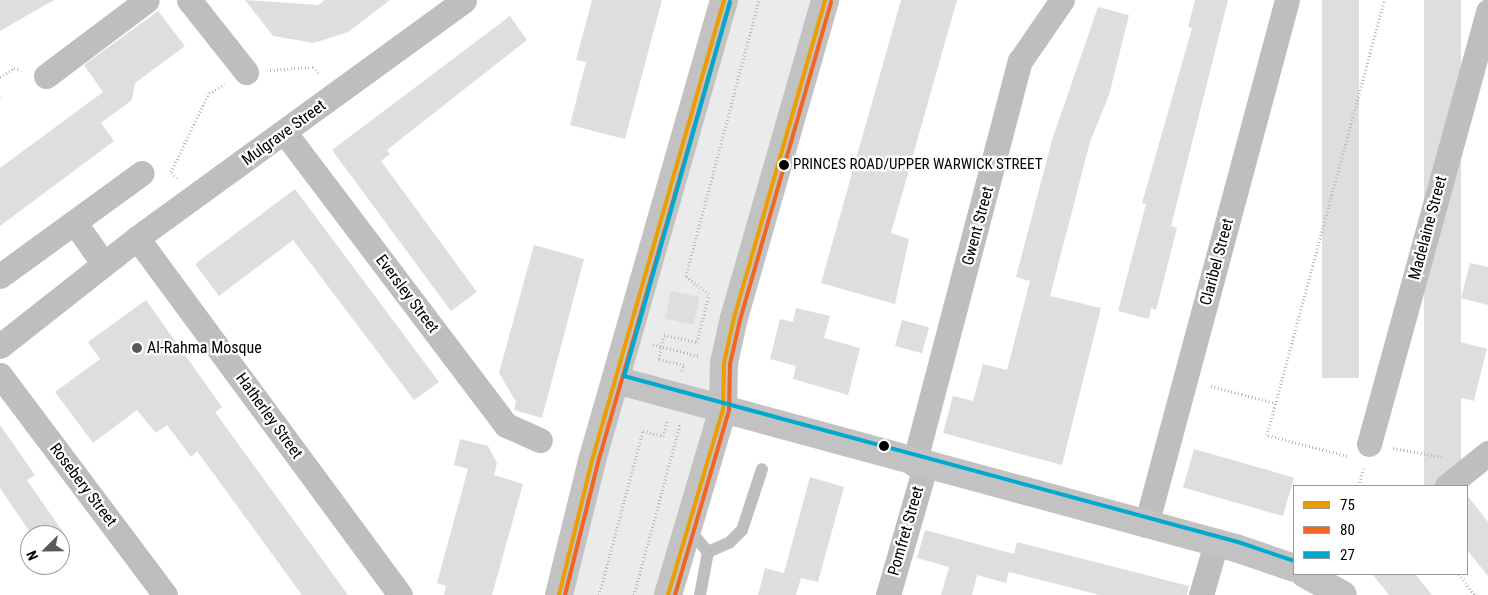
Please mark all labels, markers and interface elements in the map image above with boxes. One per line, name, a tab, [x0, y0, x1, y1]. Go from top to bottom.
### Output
street label: Mulgrave Street	[238, 96, 330, 170]
place label: PRINCES ROAD/UPPER WARWICK STREET	[793, 156, 1042, 174]
marker: PRINCES ROAD/UPPER WARWICK STREET	[779, 160, 789, 170]
street label: Madelaine Street	[1405, 174, 1451, 282]
street label: Gwent Street	[958, 184, 998, 268]
street label: Claribel Street	[1196, 216, 1238, 308]
street label: Eversley Street	[371, 251, 443, 337]
place label: Al-Rahma Mosque	[147, 338, 262, 358]
marker: Al-Rahma Mosque	[131, 342, 143, 354]
street label: Hatherley Street	[231, 369, 307, 463]
street label: Rosebery Street	[45, 439, 121, 531]
unlabelled marker	[879, 441, 889, 451]
street label: Pomfret Street	[884, 484, 928, 578]
legend	[1293, 485, 1468, 575]
text: 75	[1340, 496, 1355, 514]
text: 80	[1340, 521, 1355, 539]
north arrow	[20, 525, 70, 575]
text: 27	[1340, 546, 1355, 564]
text: N	[23, 548, 41, 563]

